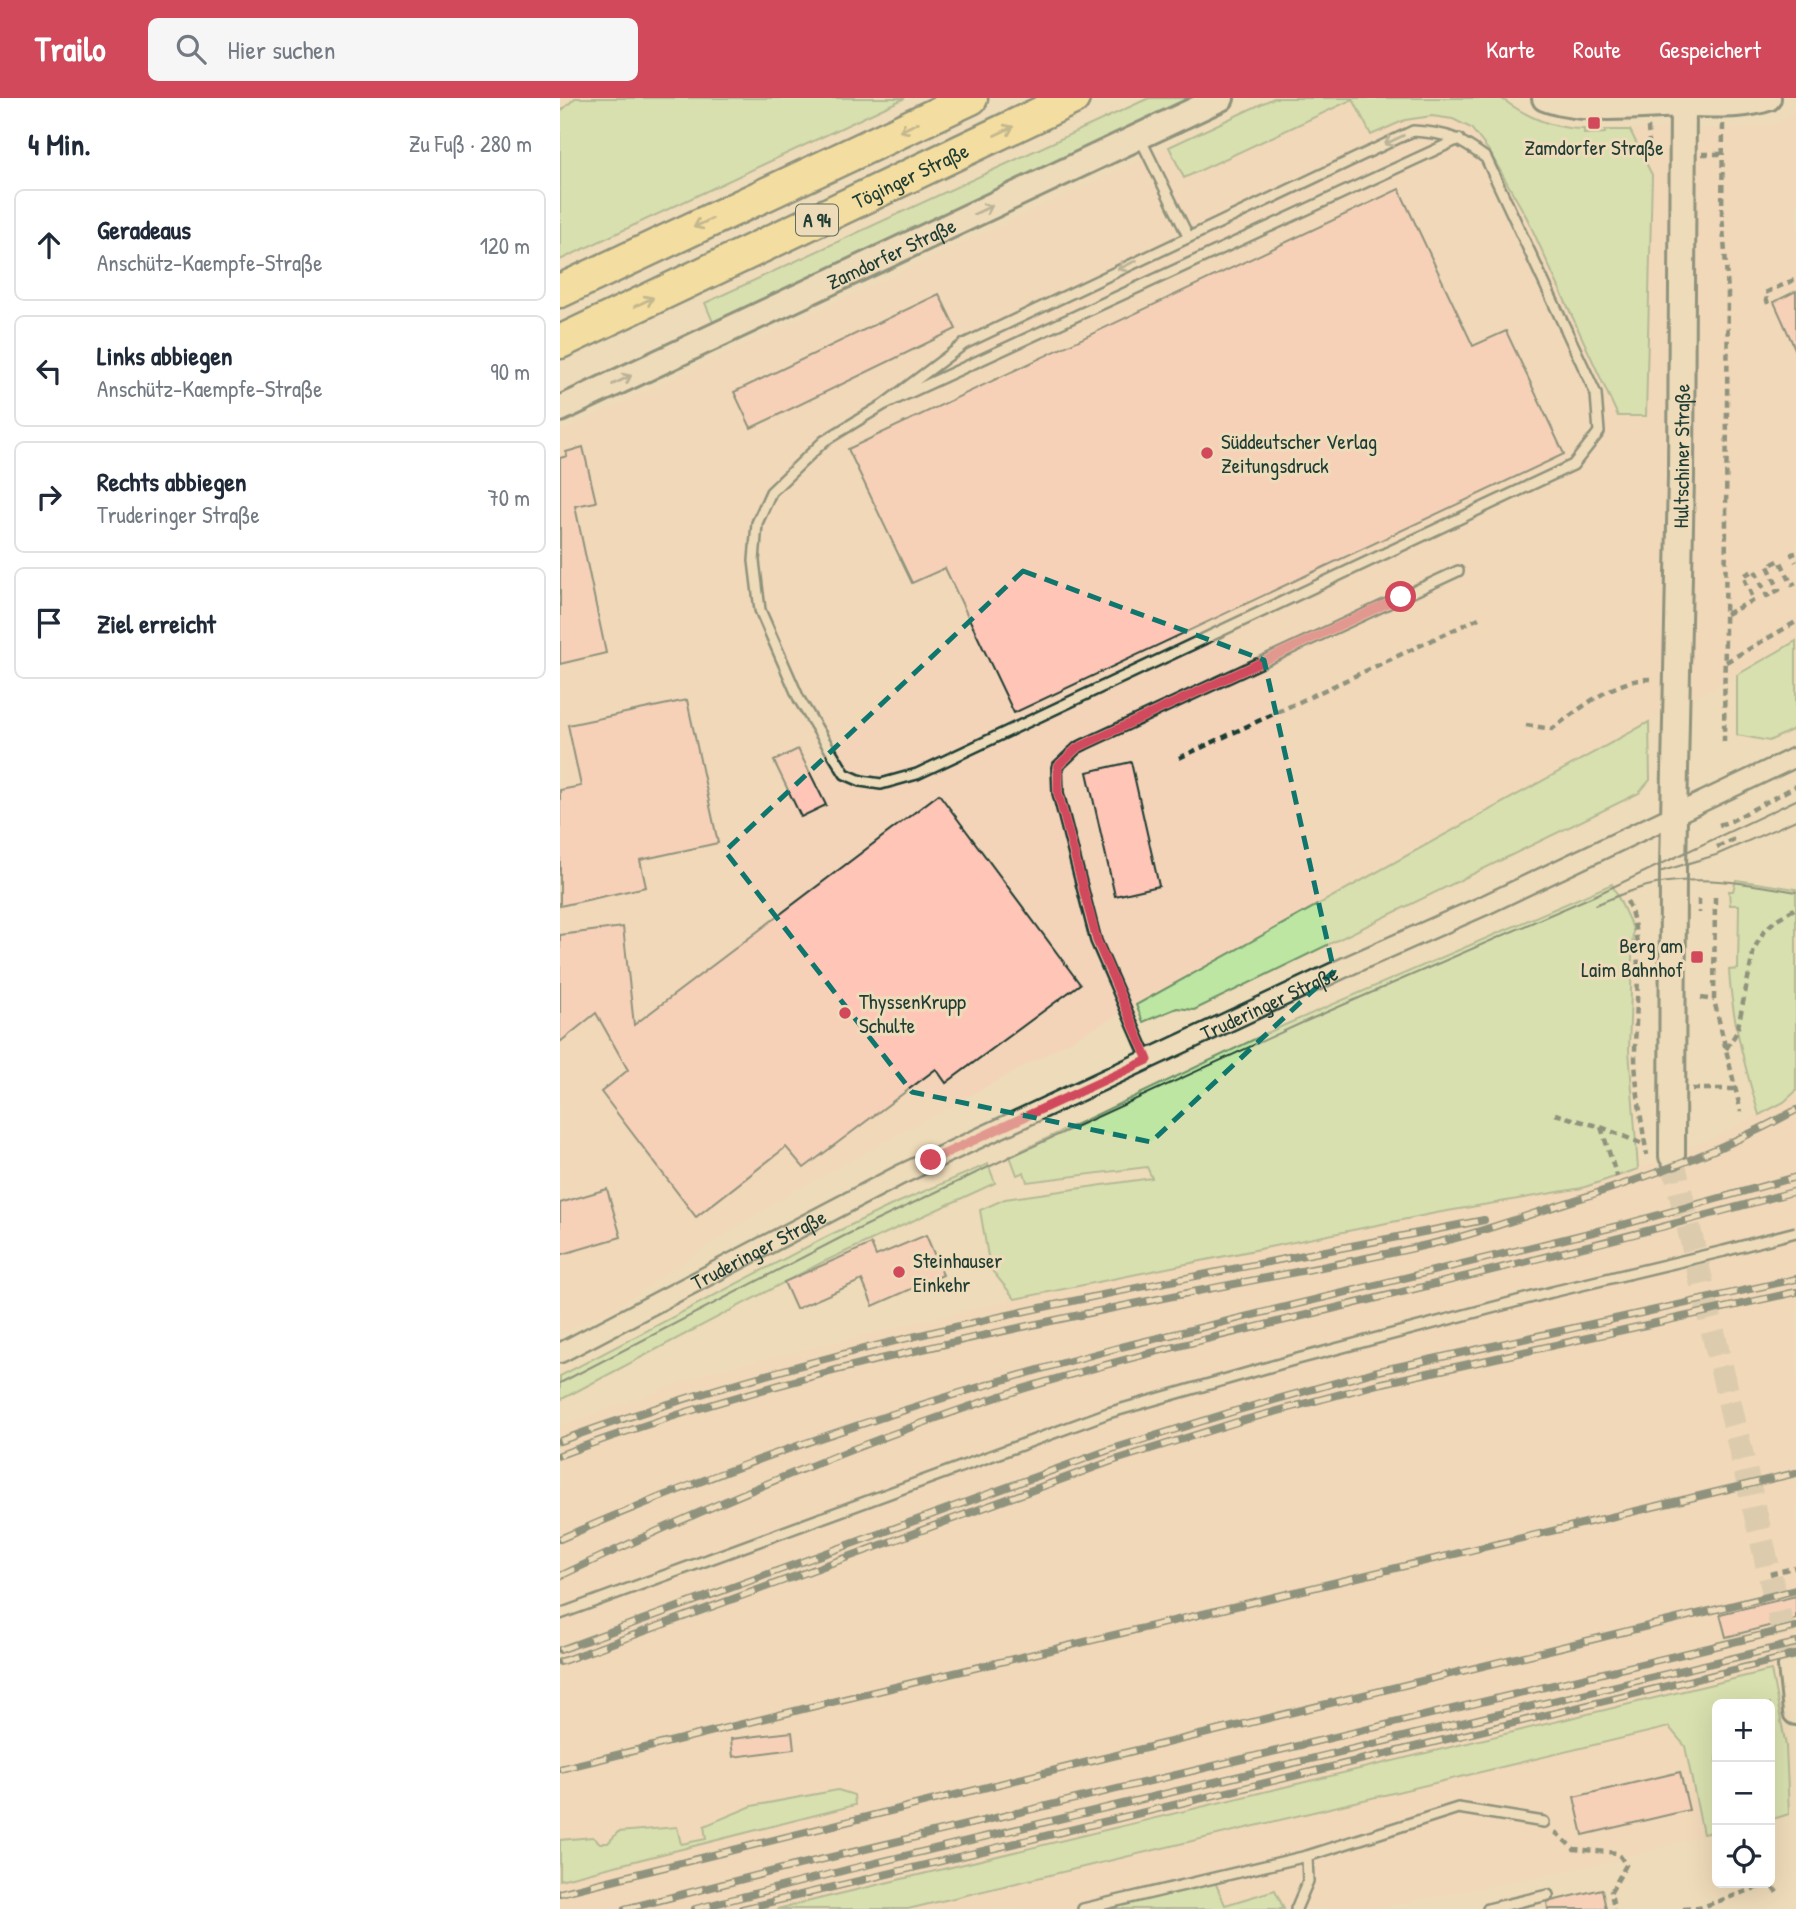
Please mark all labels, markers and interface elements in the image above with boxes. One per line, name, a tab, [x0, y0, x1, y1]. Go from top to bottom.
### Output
search box	[148, 18, 638, 81]
text: Trailo	[35, 27, 106, 71]
icon: search	[172, 30, 210, 68]
text: Hier suchen	[228, 32, 335, 67]
text: Karte	[1486, 33, 1535, 65]
text: Route	[1573, 33, 1621, 65]
text: Gespeichert	[1659, 33, 1761, 65]
marker: Zamdorfer Straße	[1586, 115, 1602, 131]
one-way arrow	[899, 121, 921, 134]
text: 4 Min.	[28, 124, 91, 164]
one-way arrow	[993, 124, 1014, 137]
text: Zu Fuß · 280 m	[409, 128, 532, 159]
place label: Zamdorfer Straße	[1524, 133, 1664, 162]
one-way arrow	[1384, 134, 1405, 147]
street label: Töginger Straße	[848, 135, 973, 215]
one-way arrow	[972, 202, 993, 216]
road number: A 94	[796, 204, 838, 236]
street label: Zamdorfer Straße	[822, 210, 960, 296]
text: Geradeaus	[97, 212, 191, 247]
one-way arrow	[693, 217, 714, 231]
icon: ahead	[30, 226, 68, 264]
text: 120 m	[480, 230, 530, 261]
text: Anschütz-Kaempfe-Straße	[97, 247, 322, 278]
one-way arrow	[1117, 259, 1138, 273]
one-way arrow	[633, 295, 654, 309]
text: Links abbiegen	[97, 338, 233, 373]
icon: left	[30, 352, 68, 390]
text: 90 m	[490, 356, 530, 387]
one-way arrow	[611, 372, 632, 386]
text: Anschütz-Kaempfe-Straße	[97, 373, 322, 404]
street label: Hultschiner Straße	[1665, 384, 1696, 529]
place label: Süddeutscher Verlag Zeitungsdruck	[1221, 427, 1377, 480]
marker: Süddeutscher Verlag Zeitungsdruck	[1199, 445, 1215, 461]
text: Rechts abbiegen	[97, 464, 247, 499]
icon: right	[30, 478, 68, 516]
text: 70 m	[487, 482, 530, 513]
text: Truderinger Straße	[97, 499, 260, 530]
route start	[1385, 581, 1416, 612]
icon: arrive	[30, 604, 68, 642]
text: Ziel erreicht	[97, 606, 216, 641]
place label: Berg am Laim Bahnhof	[1581, 931, 1683, 984]
marker: Berg am Laim Bahnhof	[1689, 949, 1705, 965]
street label: Truderinger Straße	[1196, 958, 1342, 1047]
place label: ThyssenKrupp Schulte	[859, 987, 966, 1040]
marker: ThyssenKrupp Schulte	[837, 1005, 853, 1021]
route end	[915, 1144, 946, 1175]
street label: Truderinger Straße	[686, 1202, 831, 1296]
place label: Steinhauser Einkehr	[913, 1246, 1002, 1299]
marker: Steinhauser Einkehr	[891, 1264, 907, 1280]
map controls	[1712, 1699, 1775, 1888]
button: +	[1712, 1699, 1775, 1762]
button: −	[1712, 1762, 1775, 1825]
button: locate	[1712, 1825, 1775, 1888]

